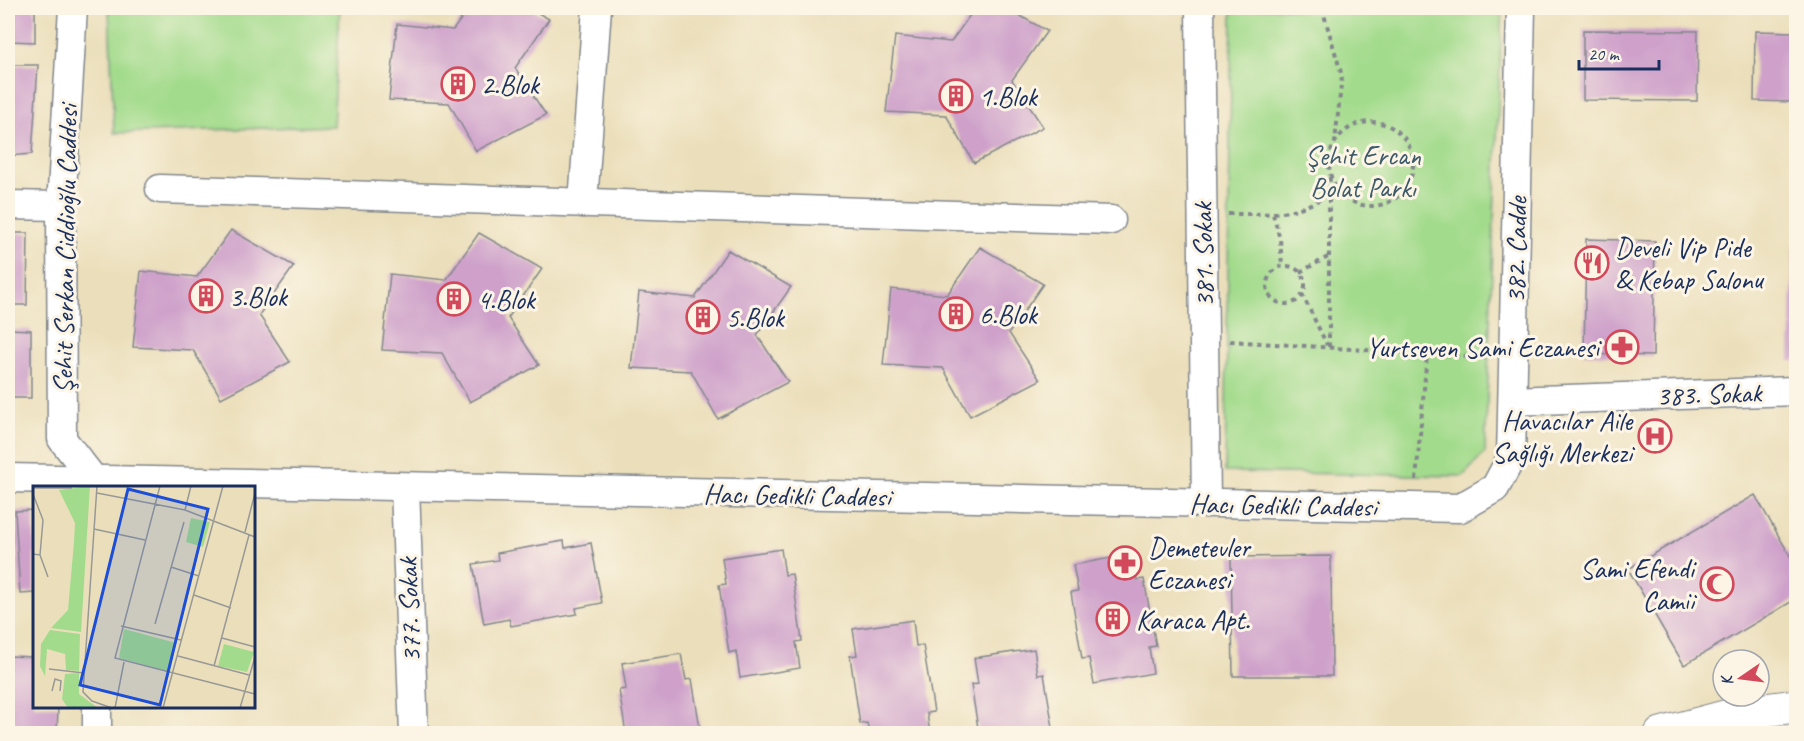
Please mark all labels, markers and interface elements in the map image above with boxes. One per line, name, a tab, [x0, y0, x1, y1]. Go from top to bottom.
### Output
scale bar	[1579, 33, 1658, 71]
text: 20 m	[1588, 43, 1621, 65]
building icon: 2.Blok	[440, 66, 476, 102]
place label: 2.Blok	[481, 67, 541, 102]
building icon: 1.Blok	[938, 78, 974, 114]
place label: 1.Blok	[979, 79, 1039, 114]
street label: Şehit Serkan Ciddioğlu Caddesi	[45, 100, 85, 394]
park label: Şehit Ercan Bolat Parkı	[1305, 138, 1421, 205]
street label: 382. Cadde	[1498, 194, 1534, 304]
street label: 381. Sokak	[1185, 200, 1221, 308]
place label: Develi Vip Pide & Kebap Salonu	[1615, 230, 1765, 297]
restaurant icon: Develi Vip Pide & Kebap Salonu	[1574, 245, 1610, 281]
building icon: 3.Blok	[188, 278, 224, 314]
place label: 3.Blok	[229, 279, 289, 314]
building icon: 4.Blok	[436, 281, 472, 317]
place label: 4.Blok	[477, 282, 537, 317]
building icon: 6.Blok	[938, 296, 974, 332]
place label: 6.Blok	[979, 297, 1039, 332]
building icon: 5.Blok	[685, 299, 721, 335]
place label: 5.Blok	[726, 300, 786, 335]
pharmacy icon: Yurtseven Sami Eczanesi	[1604, 329, 1640, 365]
place label: Yurtseven Sami Eczanesi	[1366, 330, 1603, 365]
street label: 383. Sokak	[1656, 375, 1764, 413]
place label: Havacılar Aile Sağlığı Merkezi	[1492, 403, 1636, 470]
hospital icon: Havacılar Aile Sağlığı Merkezi	[1637, 418, 1673, 454]
street label: Hacı Gedikli Caddesi	[703, 476, 895, 514]
inset map	[33, 486, 255, 708]
street label: Hacı Gedikli Caddesi	[1189, 486, 1381, 524]
place label: Demetevler Eczanesi	[1148, 530, 1252, 597]
pharmacy icon: Demetevler Eczanesi	[1107, 545, 1143, 581]
place label: Sami Efendi Camii	[1580, 551, 1698, 618]
street label: 377. Sokak	[390, 555, 428, 663]
mosque icon: Sami Efendi Camii	[1699, 566, 1735, 602]
building icon: Karaca Apt.	[1095, 601, 1131, 637]
place label: Karaca Apt.	[1136, 602, 1250, 637]
north arrow	[1711, 648, 1771, 708]
text: K	[1716, 671, 1738, 688]

